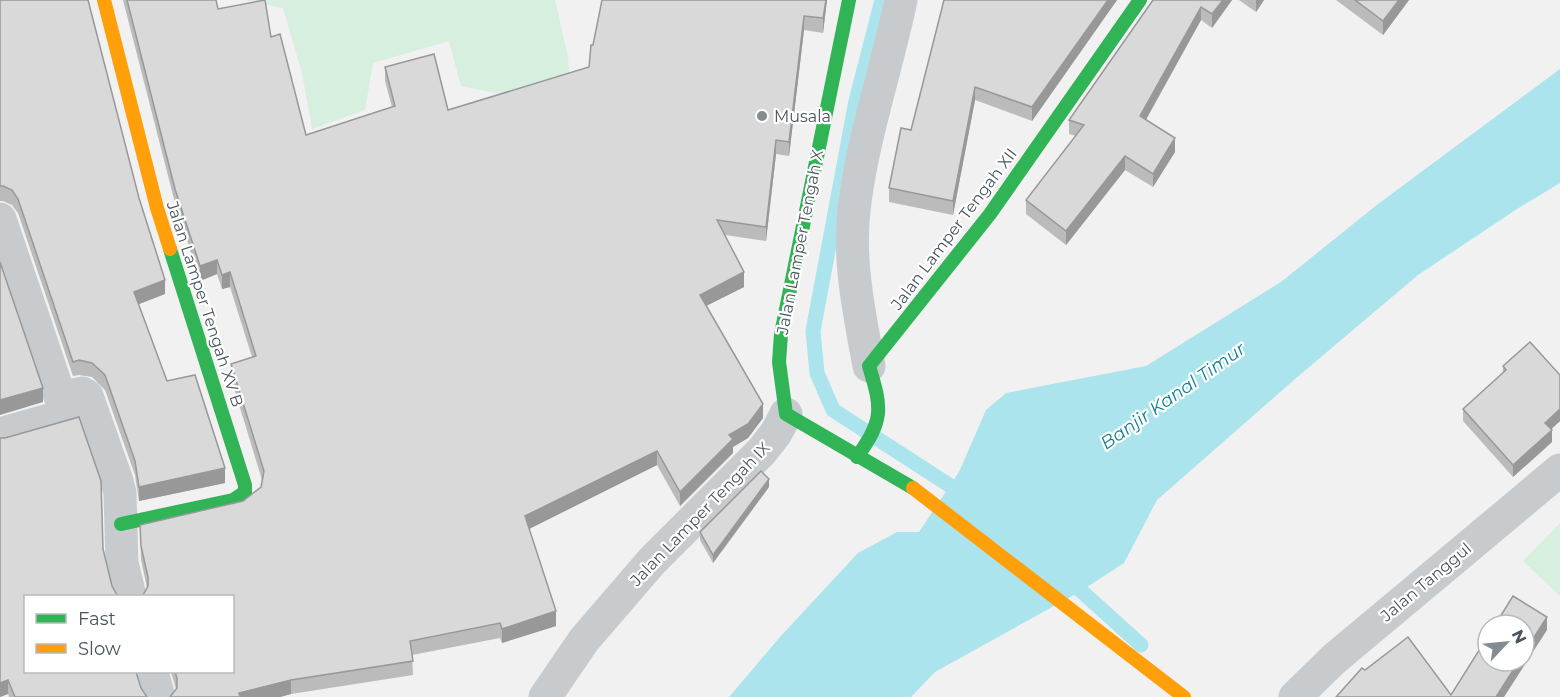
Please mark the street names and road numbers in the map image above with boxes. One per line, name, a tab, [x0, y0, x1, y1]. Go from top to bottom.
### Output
street label: Jalan Lamper Tengah XII	[886, 145, 1021, 314]
street label: Jalan Lamper Tengah X	[773, 147, 827, 337]
street label: Jalan Lamper Tengah XV B	[162, 198, 247, 409]
street label: Jalan Lamper Tengah IX	[626, 438, 774, 591]
street label: Jalan Tanggul	[1376, 539, 1475, 626]

